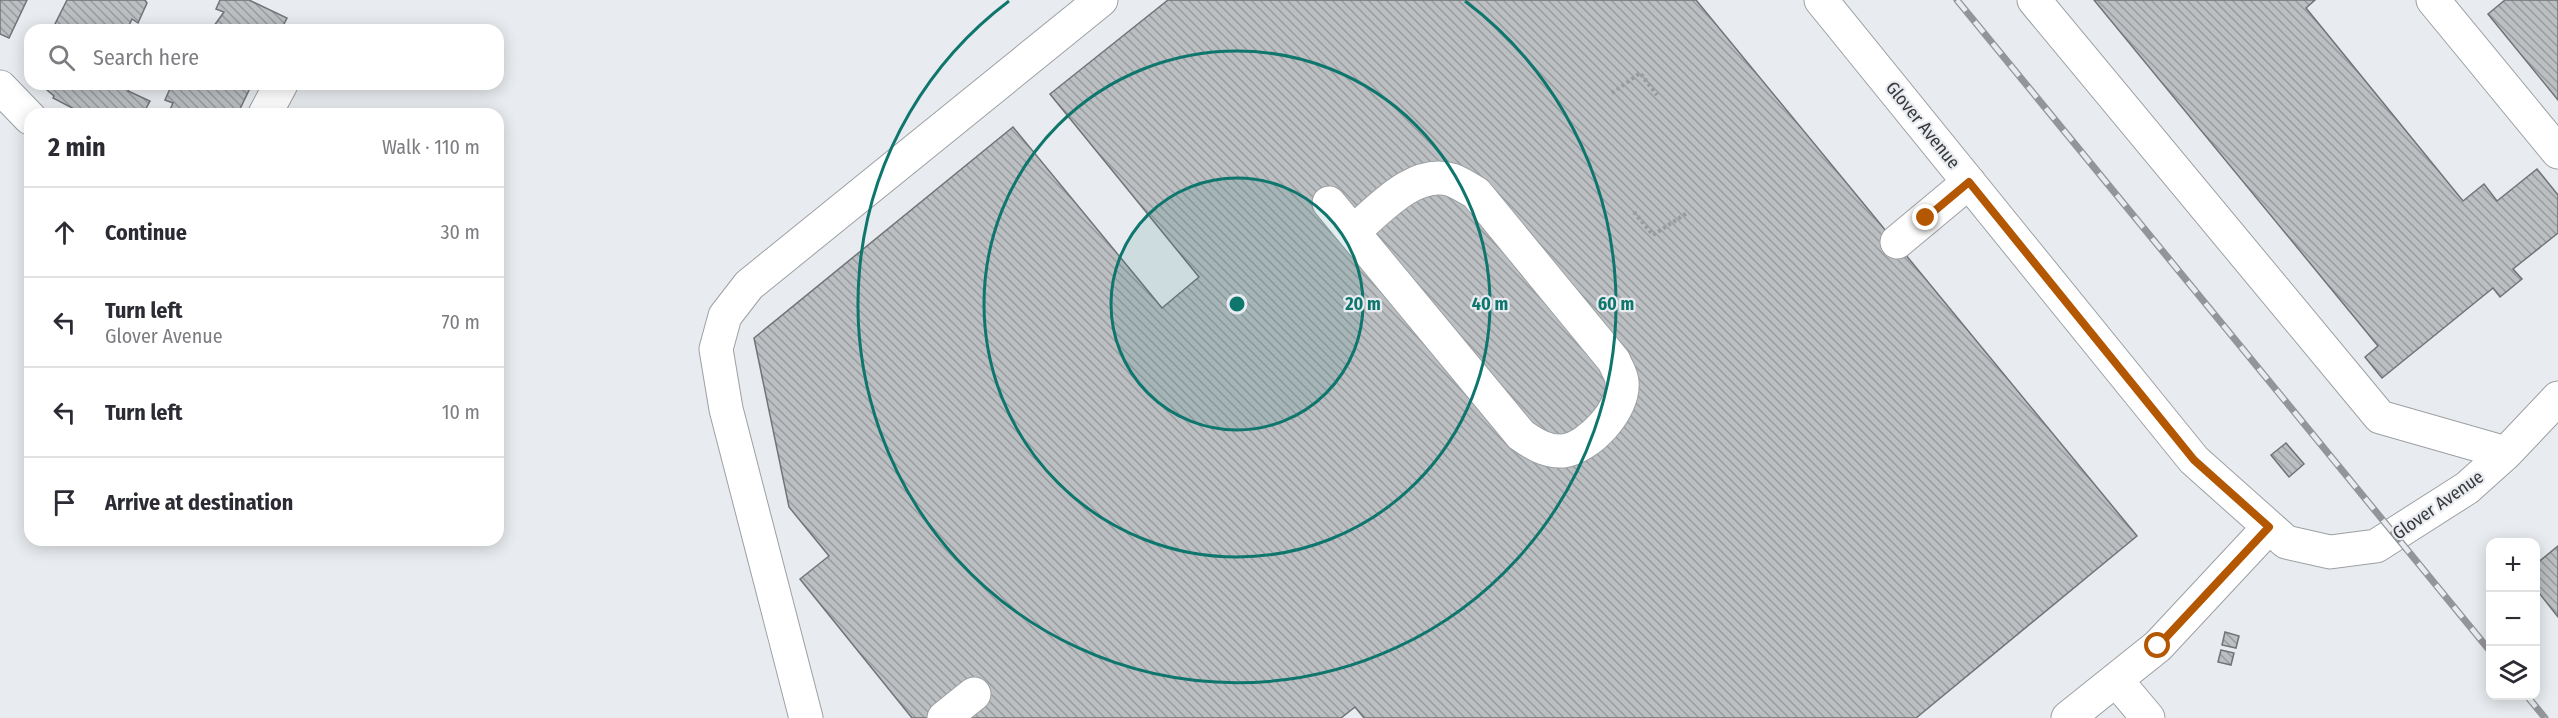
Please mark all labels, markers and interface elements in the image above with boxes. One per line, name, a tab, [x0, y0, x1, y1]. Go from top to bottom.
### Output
search box	[24, 24, 504, 90]
icon: search	[45, 41, 78, 74]
text: Search here	[93, 44, 199, 71]
street label: Glover Avenue	[1881, 77, 1965, 173]
text: 2 min	[48, 132, 106, 163]
text: Walk · 110 m	[382, 135, 480, 159]
route end	[1912, 204, 1938, 230]
icon: ahead	[48, 216, 81, 249]
text: Continue	[105, 219, 187, 246]
text: 30 m	[440, 220, 480, 244]
text: 20 m	[1344, 293, 1381, 315]
text: 40 m	[1472, 293, 1508, 315]
text: 60 m	[1598, 293, 1634, 315]
centre of rings	[1227, 294, 1247, 314]
text: Turn left	[105, 297, 183, 324]
icon: left	[48, 306, 81, 339]
text: 70 m	[442, 310, 480, 334]
text: Glover Avenue	[105, 324, 223, 348]
icon: left	[48, 396, 81, 429]
text: Turn left	[105, 399, 183, 426]
text: 10 m	[442, 400, 480, 424]
street label: Glover Avenue	[2388, 466, 2488, 544]
icon: arrive	[48, 486, 81, 519]
text: Arrive at destination	[105, 489, 293, 516]
map controls	[2486, 538, 2540, 700]
button: +	[2486, 538, 2540, 592]
button: −	[2486, 592, 2540, 646]
route start	[2144, 632, 2170, 658]
button: layers	[2486, 646, 2540, 700]

